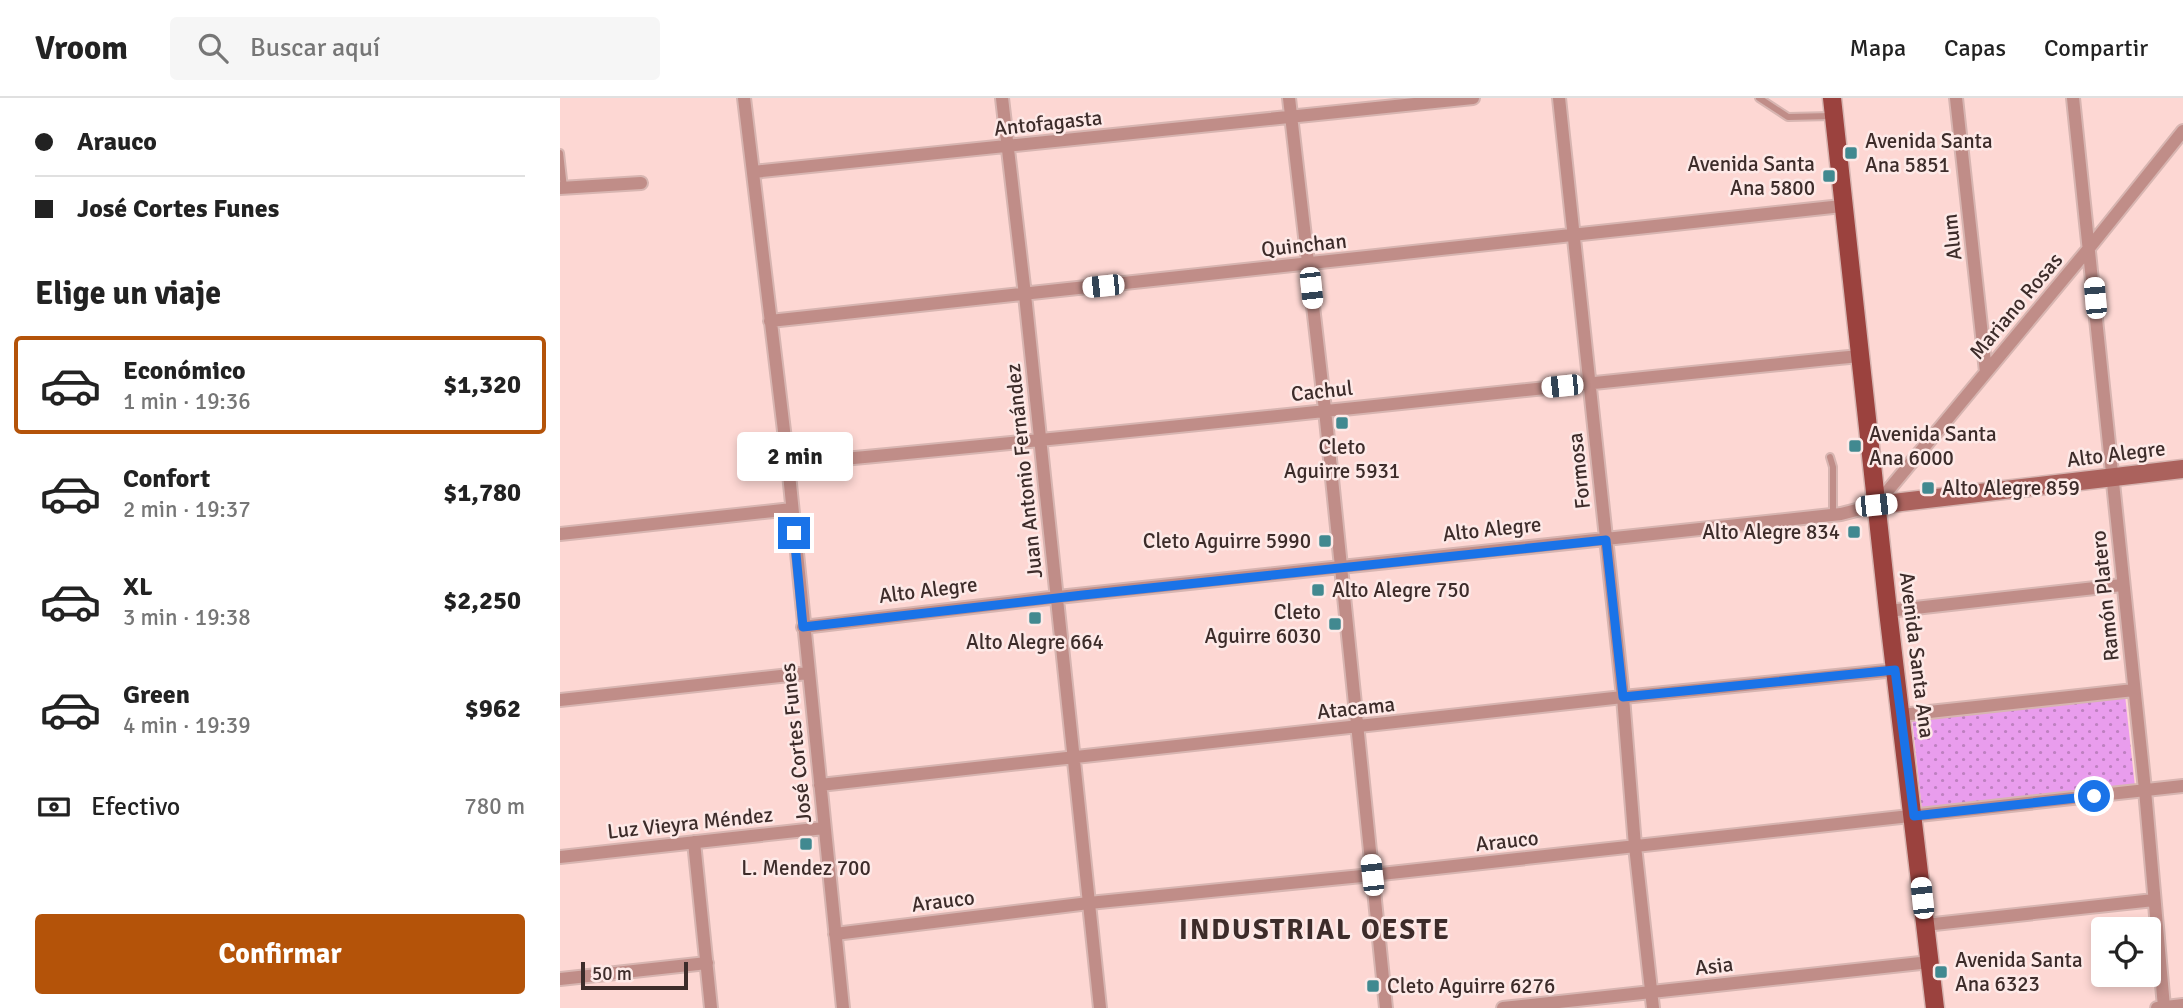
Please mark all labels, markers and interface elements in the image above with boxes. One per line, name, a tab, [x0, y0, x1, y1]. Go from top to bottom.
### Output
search box	[170, 17, 660, 80]
text: Vroom	[35, 28, 128, 69]
icon: search	[194, 29, 232, 67]
text: Buscar aquí	[250, 32, 380, 64]
text: Mapa	[1850, 33, 1906, 63]
text: Capas	[1944, 33, 2006, 63]
text: Compartir	[2044, 33, 2148, 63]
street label: Antofagasta	[993, 104, 1103, 142]
text: Arauco	[77, 126, 157, 158]
place label: Avenida Santa Ana 5851	[1865, 128, 1993, 178]
marker: Avenida Santa Ana 5851	[1843, 145, 1859, 161]
place label: Avenida Santa Ana 5800	[1687, 151, 1815, 201]
marker: Avenida Santa Ana 5800	[1821, 168, 1837, 184]
text: José Cortes Funes	[77, 193, 279, 225]
street label: Alum	[1937, 212, 1967, 262]
street label: Quinchan	[1260, 228, 1348, 262]
street label: Mariano Rosas	[1964, 247, 2068, 365]
car	[1299, 266, 1324, 310]
car	[1082, 273, 1125, 299]
text: Elige un viaje	[35, 274, 221, 313]
car	[2083, 276, 2108, 320]
icon: car	[39, 354, 102, 417]
text: Económico	[123, 355, 246, 387]
street label: Juan Antonio Fernández	[1000, 362, 1048, 580]
text: $1,320	[443, 369, 521, 401]
car	[1541, 373, 1584, 399]
street label: Cachul	[1290, 375, 1354, 407]
text: 1 min · 19:36	[123, 387, 251, 416]
marker: Cleto Aguirre 5931	[1334, 415, 1350, 431]
place label: Avenida Santa Ana 6000	[1869, 421, 1997, 471]
callout: 2 min	[736, 432, 852, 480]
street label: Formosa	[1562, 432, 1596, 510]
place label: Cleto Aguirre 5931	[1284, 434, 1400, 484]
street label: Alto Alegre	[2065, 435, 2167, 473]
marker: Avenida Santa Ana 6000	[1847, 438, 1863, 454]
text: 2 min	[767, 442, 823, 471]
icon: car	[39, 462, 102, 525]
text: Confort	[123, 463, 210, 495]
place label: Alto Alegre 859	[1942, 475, 2080, 501]
text: $1,780	[443, 477, 521, 509]
marker: Alto Alegre 859	[1920, 480, 1936, 496]
car	[1855, 492, 1898, 518]
text: 2 min · 19:37	[123, 495, 251, 524]
street label: Alto Alegre	[1441, 511, 1543, 547]
route end	[778, 517, 810, 549]
place label: Alto Alegre 834	[1702, 519, 1840, 545]
marker: Alto Alegre 834	[1846, 524, 1862, 540]
place label: Cleto Aguirre 5990	[1143, 528, 1311, 554]
street label: Ramón Platero	[2085, 529, 2125, 663]
marker: Cleto Aguirre 5990	[1317, 533, 1333, 549]
icon: car	[39, 570, 102, 633]
street label: Avenida Santa Ana	[1894, 570, 1940, 740]
text: XL	[123, 571, 153, 603]
street label: Alto Alegre	[877, 571, 979, 609]
place label: Alto Alegre 750	[1332, 577, 1470, 603]
marker: Alto Alegre 750	[1310, 582, 1326, 598]
text: $2,250	[443, 585, 521, 617]
place label: Cleto Aguirre 6030	[1205, 599, 1321, 649]
text: 3 min · 19:38	[123, 603, 251, 632]
marker: Alto Alegre 664	[1027, 610, 1043, 626]
marker: Cleto Aguirre 6030	[1327, 616, 1343, 632]
place label: Alto Alegre 664	[966, 629, 1104, 655]
street label: José Cortes Funes	[775, 662, 817, 824]
icon: car	[39, 678, 102, 741]
text: Green	[123, 679, 190, 711]
street label: Atacama	[1316, 691, 1396, 725]
text: $962	[465, 693, 521, 725]
text: 4 min · 19:39	[123, 711, 251, 740]
route start	[2078, 780, 2110, 812]
icon: cash	[35, 788, 73, 826]
text: Efectivo	[91, 791, 180, 823]
text: 780 m	[464, 792, 525, 821]
street label: Luz Vieyra Méndez	[606, 801, 774, 845]
street label: Arauco	[1474, 825, 1540, 857]
marker: L. Mendez 700	[798, 836, 814, 852]
car	[1360, 853, 1385, 897]
place label: L. Mendez 700	[741, 855, 871, 881]
car	[1910, 876, 1935, 920]
street label: Arauco	[910, 884, 976, 918]
district label: INDUSTRIAL OESTE	[1179, 913, 1451, 947]
button: Confirmar	[35, 914, 525, 994]
map controls	[2091, 917, 2161, 987]
button: locate	[2091, 917, 2161, 987]
place label: Avenida Santa Ana 6323	[1955, 947, 2083, 997]
street label: Asia	[1694, 951, 1734, 981]
scale bar	[581, 959, 688, 991]
text: 50 m	[592, 962, 632, 986]
marker: Avenida Santa Ana 6323	[1933, 964, 1949, 980]
place label: Cleto Aguirre 6276	[1387, 973, 1555, 999]
marker: Cleto Aguirre 6276	[1365, 978, 1381, 994]

